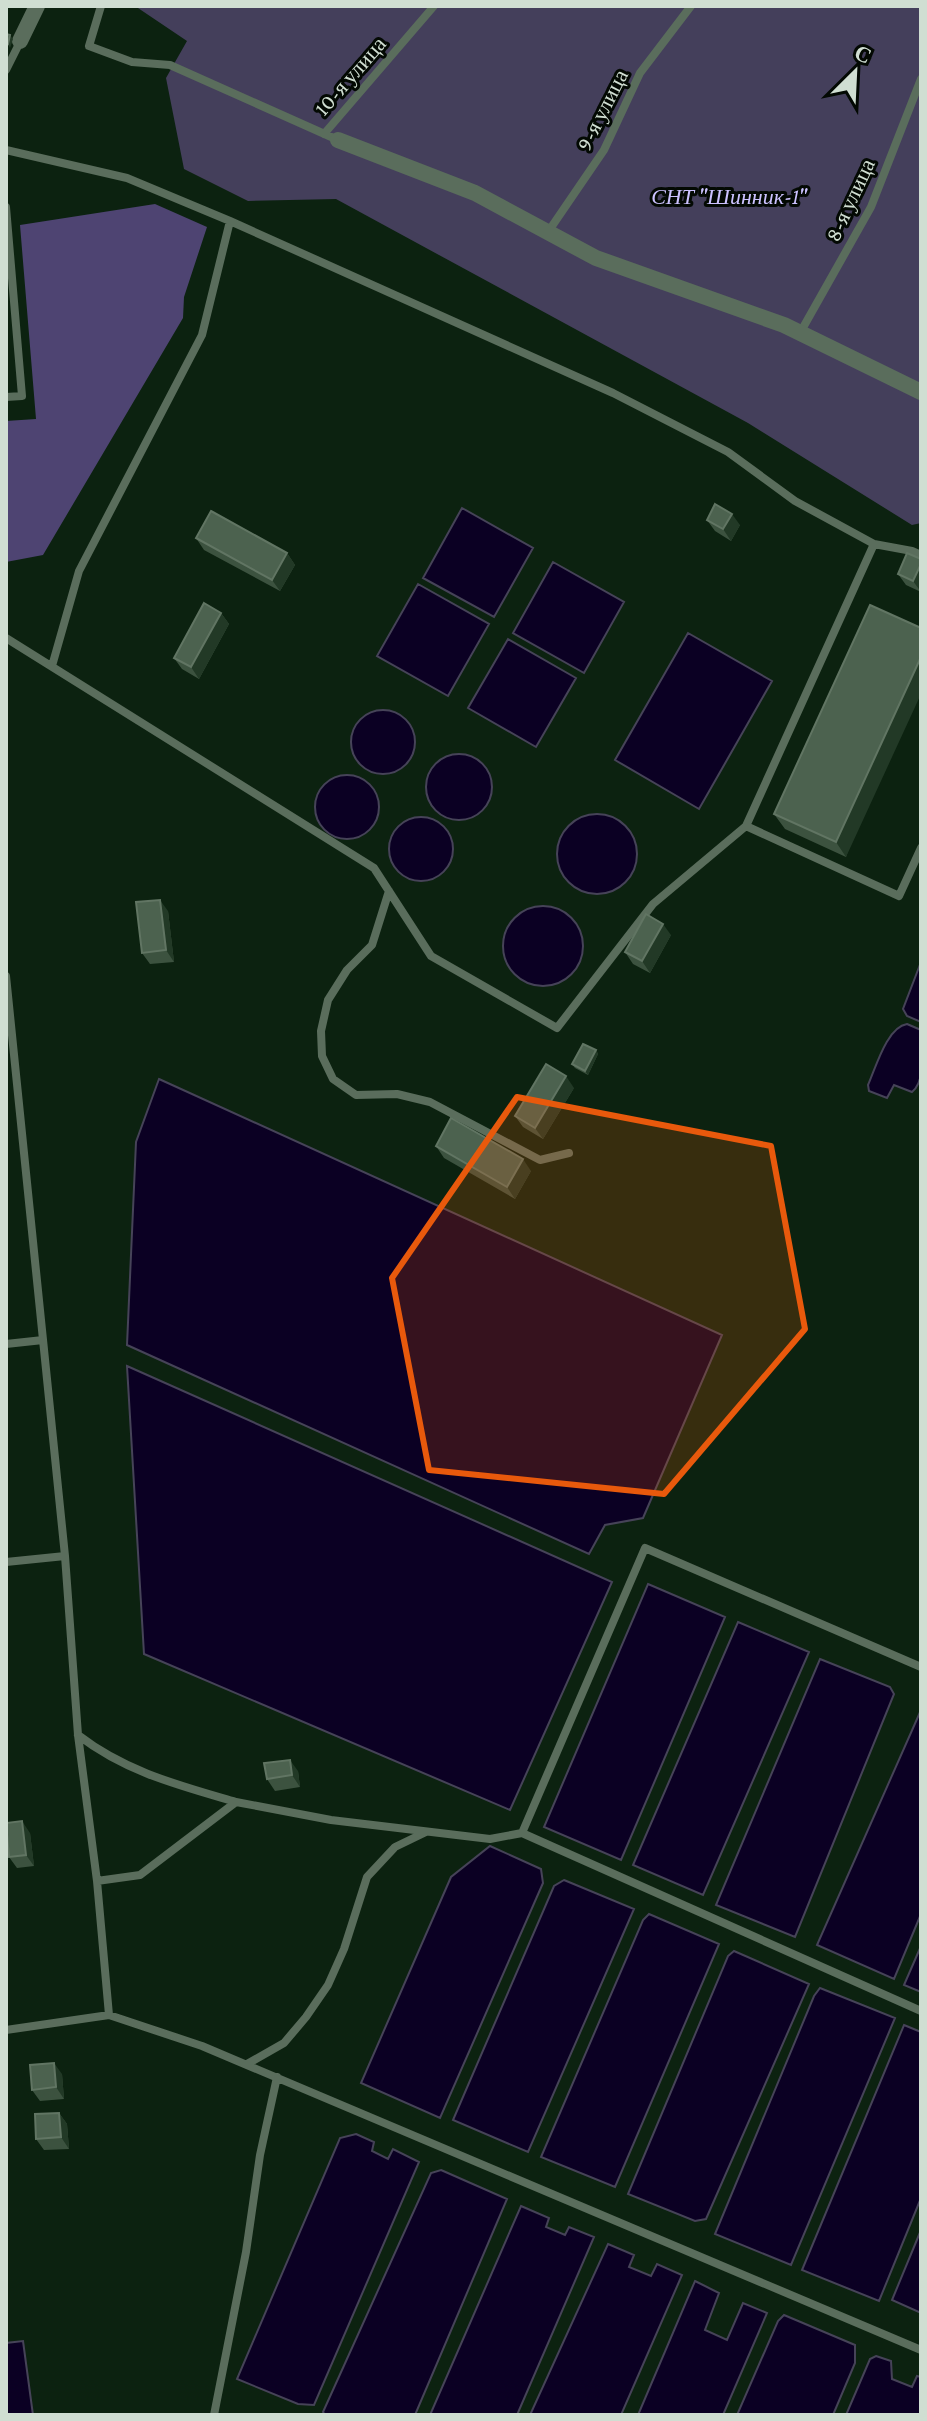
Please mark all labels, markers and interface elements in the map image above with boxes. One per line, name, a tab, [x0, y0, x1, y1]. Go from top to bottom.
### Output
street label: 10-я улица	[309, 31, 391, 121]
north arrow	[815, 32, 895, 112]
text: С	[851, 40, 875, 69]
street label: 9-я улица	[571, 65, 633, 155]
street label: 8-я улица	[820, 154, 880, 245]
park label: СНТ "Шинник-1"	[651, 184, 808, 209]

